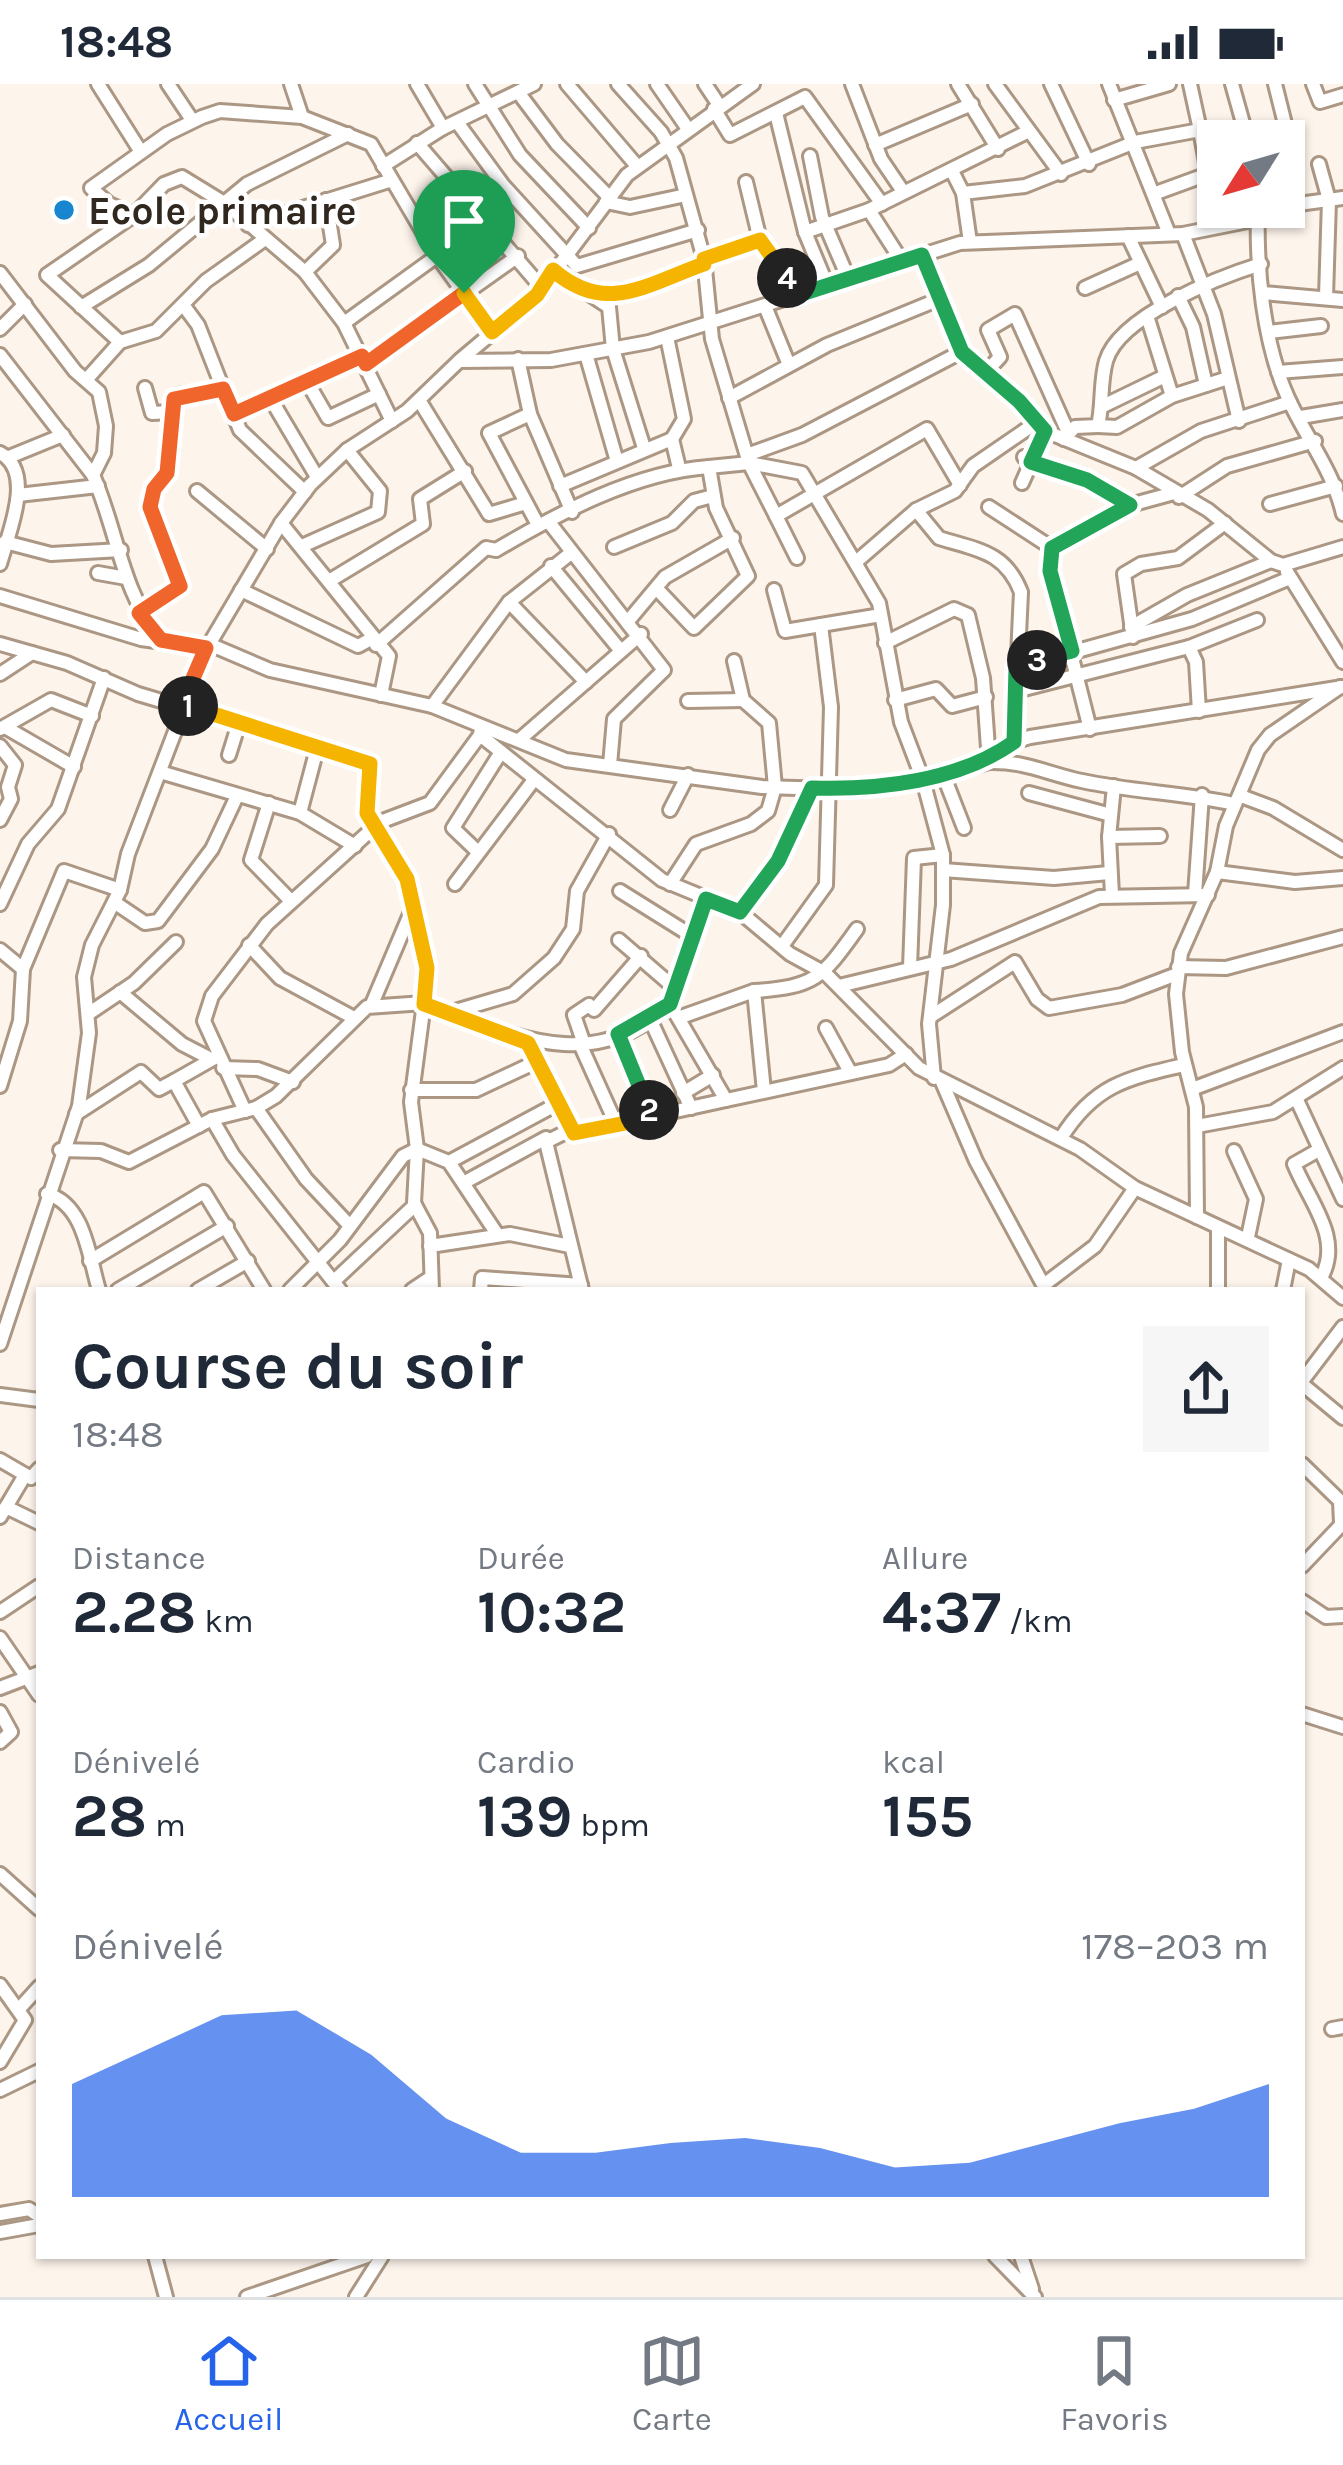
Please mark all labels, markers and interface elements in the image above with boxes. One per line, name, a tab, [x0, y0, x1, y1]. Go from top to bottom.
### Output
text: 18:48	[60, 16, 173, 68]
north arrow	[1197, 120, 1305, 228]
map controls	[1197, 120, 1305, 228]
pin	[413, 170, 515, 293]
place label: Ecole primaire	[88, 188, 357, 234]
icon: arrive	[431, 188, 497, 254]
marker: Ecole primaire	[51, 197, 77, 223]
pin: 4	[757, 248, 817, 308]
text: 4	[777, 259, 797, 297]
pin: 3	[1007, 630, 1067, 690]
text: 3	[1027, 641, 1047, 679]
pin: 1	[158, 676, 218, 736]
text: 1	[182, 687, 194, 725]
pin: 2	[619, 1080, 679, 1140]
text: 2	[639, 1091, 659, 1129]
button: share	[1143, 1326, 1269, 1452]
text: Course du soir	[72, 1327, 523, 1405]
text: 18:48	[72, 1411, 164, 1457]
text: Distance	[72, 1539, 205, 1577]
text: Durée	[477, 1539, 565, 1577]
text: Allure	[882, 1539, 968, 1577]
text: 2.28	[72, 1577, 196, 1647]
text: 10:32	[477, 1577, 626, 1647]
text: 4:37	[882, 1577, 1001, 1647]
text: km	[196, 1602, 254, 1640]
text: /km	[1001, 1602, 1073, 1640]
text: Dénivelé	[72, 1743, 200, 1781]
text: Cardio	[477, 1743, 575, 1781]
text: kcal	[882, 1743, 945, 1781]
text: 28	[72, 1781, 147, 1851]
text: 139	[477, 1781, 572, 1851]
text: 155	[882, 1781, 973, 1851]
text: m	[147, 1806, 186, 1844]
text: bpm	[572, 1806, 650, 1844]
text: Dénivelé	[72, 1923, 224, 1969]
text: 178–203 m	[1081, 1923, 1269, 1969]
tab: Accueil	[174, 2328, 283, 2438]
tab: Carte	[632, 2328, 712, 2438]
tab: Favoris	[1060, 2328, 1169, 2438]

